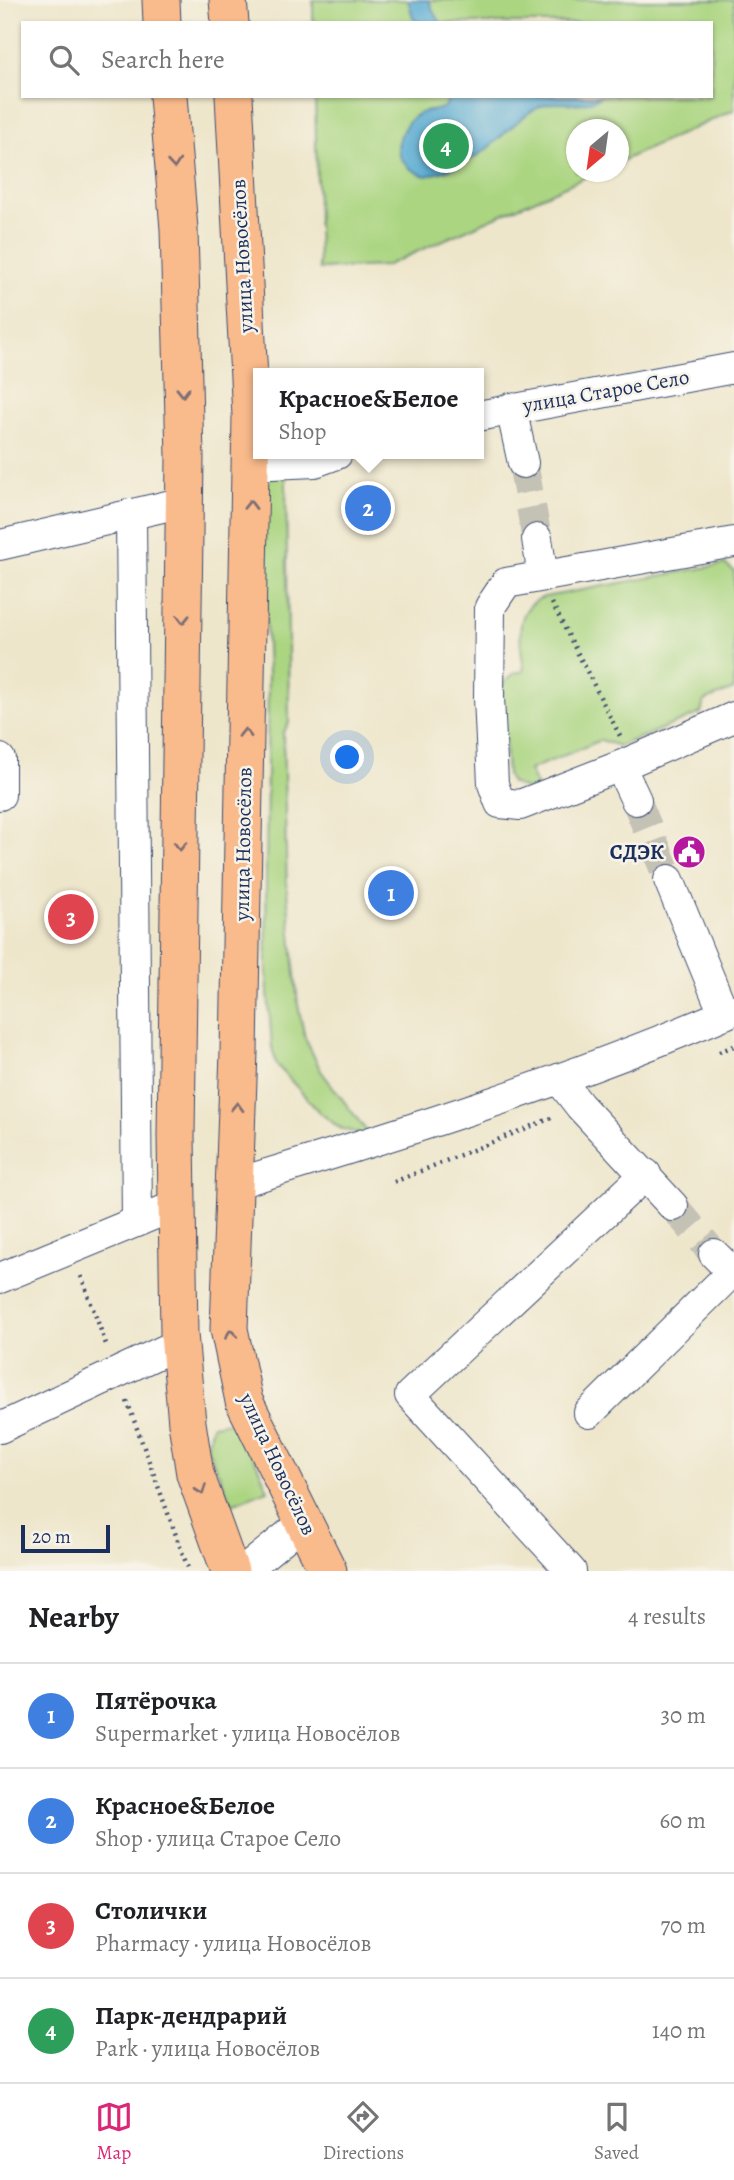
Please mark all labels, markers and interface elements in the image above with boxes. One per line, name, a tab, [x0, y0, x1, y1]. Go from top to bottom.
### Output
search box	[21, 21, 713, 98]
icon: search	[45, 41, 83, 79]
text: Search here	[101, 42, 225, 77]
north arrow	[566, 119, 629, 182]
pin: 4	[423, 120, 469, 172]
one-way arrow	[166, 159, 181, 170]
street label: улица Новосёлов	[224, 178, 260, 335]
street label: улица Старое Село	[520, 363, 692, 420]
popup	[253, 368, 484, 459]
text: Красное&Белое	[278, 381, 459, 416]
one-way arrow	[175, 387, 191, 397]
text: Shop	[278, 416, 326, 447]
pin: 2	[345, 482, 391, 534]
one-way arrow	[242, 500, 257, 511]
one-way arrow	[175, 614, 191, 625]
one-way arrow	[237, 727, 253, 738]
your location	[330, 740, 364, 774]
street label: улица Новосёлов	[228, 767, 258, 922]
public building icon: СДЭК	[670, 833, 708, 871]
place label: СДЭК	[610, 838, 664, 866]
one-way arrow	[172, 842, 188, 852]
pin: 1	[368, 867, 414, 919]
pin: 3	[48, 891, 94, 943]
one-way arrow	[229, 1102, 245, 1112]
one-way arrow	[224, 1329, 239, 1340]
street label: улица Новосёлов	[232, 1387, 323, 1540]
one-way arrow	[193, 1483, 207, 1495]
scale bar	[21, 1522, 110, 1554]
text: 20 m	[32, 1524, 71, 1550]
text: Nearby	[28, 1597, 119, 1637]
text: 4 results	[628, 1601, 706, 1632]
text: Пятёрочка	[95, 1683, 217, 1718]
text: 1	[47, 1700, 55, 1731]
text: 30 m	[660, 1700, 706, 1731]
text: Supermarket · улица Новосёлов	[95, 1718, 401, 1749]
text: Красное&Белое	[95, 1788, 275, 1823]
text: 2	[45, 1805, 57, 1836]
text: 60 m	[659, 1805, 706, 1836]
text: Shop · улица Старое Село	[95, 1823, 341, 1854]
text: Столички	[95, 1893, 207, 1928]
text: 3	[46, 1910, 56, 1941]
text: 70 m	[660, 1910, 706, 1941]
text: Pharmacy · улица Новосёлов	[95, 1928, 371, 1959]
text: Парк-дендрарий	[95, 1998, 287, 2033]
text: 4	[46, 2015, 56, 2046]
text: 140 m	[652, 2015, 706, 2046]
text: Park · улица Новосёлов	[95, 2033, 320, 2064]
tab: Map	[95, 2098, 133, 2166]
tab: Directions	[323, 2098, 404, 2166]
tab: Saved	[594, 2098, 639, 2166]

